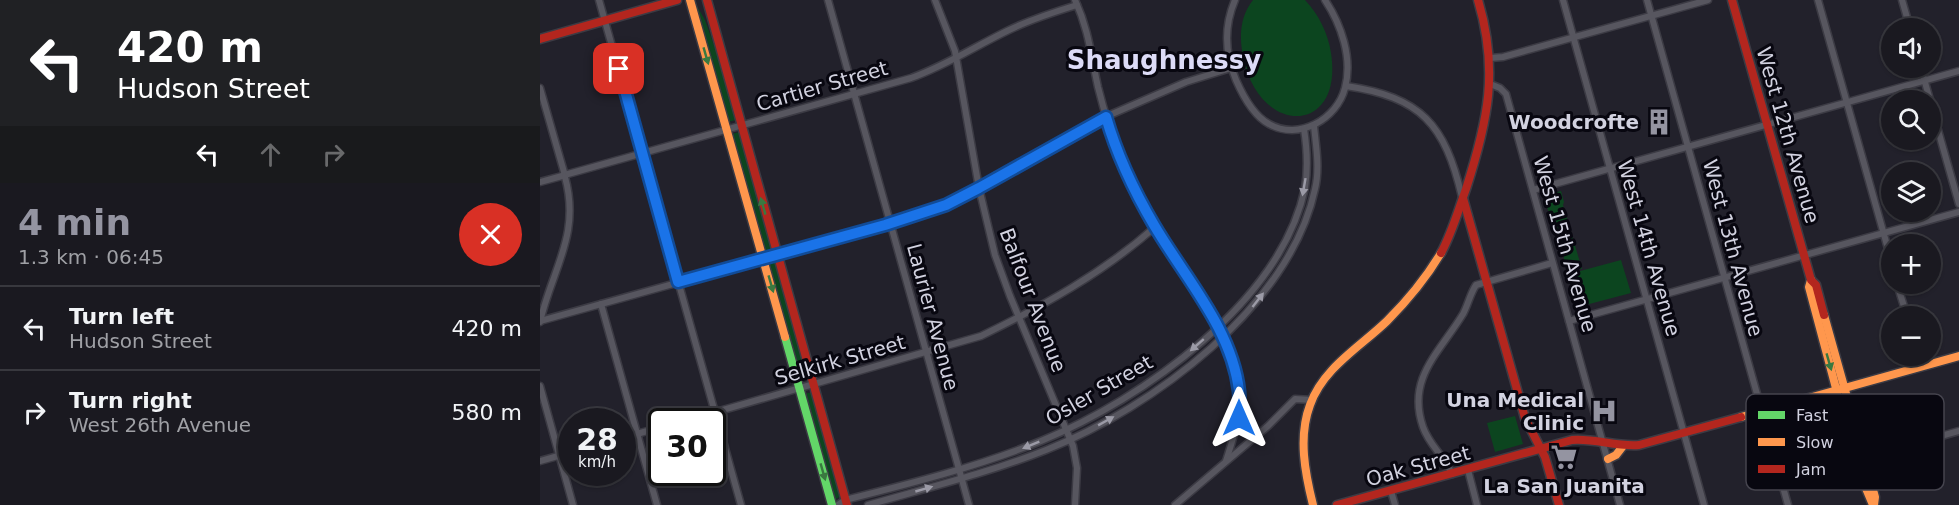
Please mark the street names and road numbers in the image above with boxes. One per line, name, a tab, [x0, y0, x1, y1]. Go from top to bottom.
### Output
street label: West 12th Avenue	[1751, 44, 1825, 226]
street label: Cartier Street	[754, 56, 891, 116]
street label: West 15th Avenue	[1528, 153, 1602, 335]
street label: West 14th Avenue	[1612, 157, 1686, 339]
street label: West 13th Avenue	[1698, 157, 1768, 339]
street label: Balfour Avenue	[994, 225, 1072, 375]
street label: Laurier Avenue	[902, 241, 964, 393]
street label: Selkirk Street	[772, 330, 908, 390]
street label: Osler Street	[1041, 350, 1157, 430]
street label: Oak Street	[1363, 441, 1473, 491]

